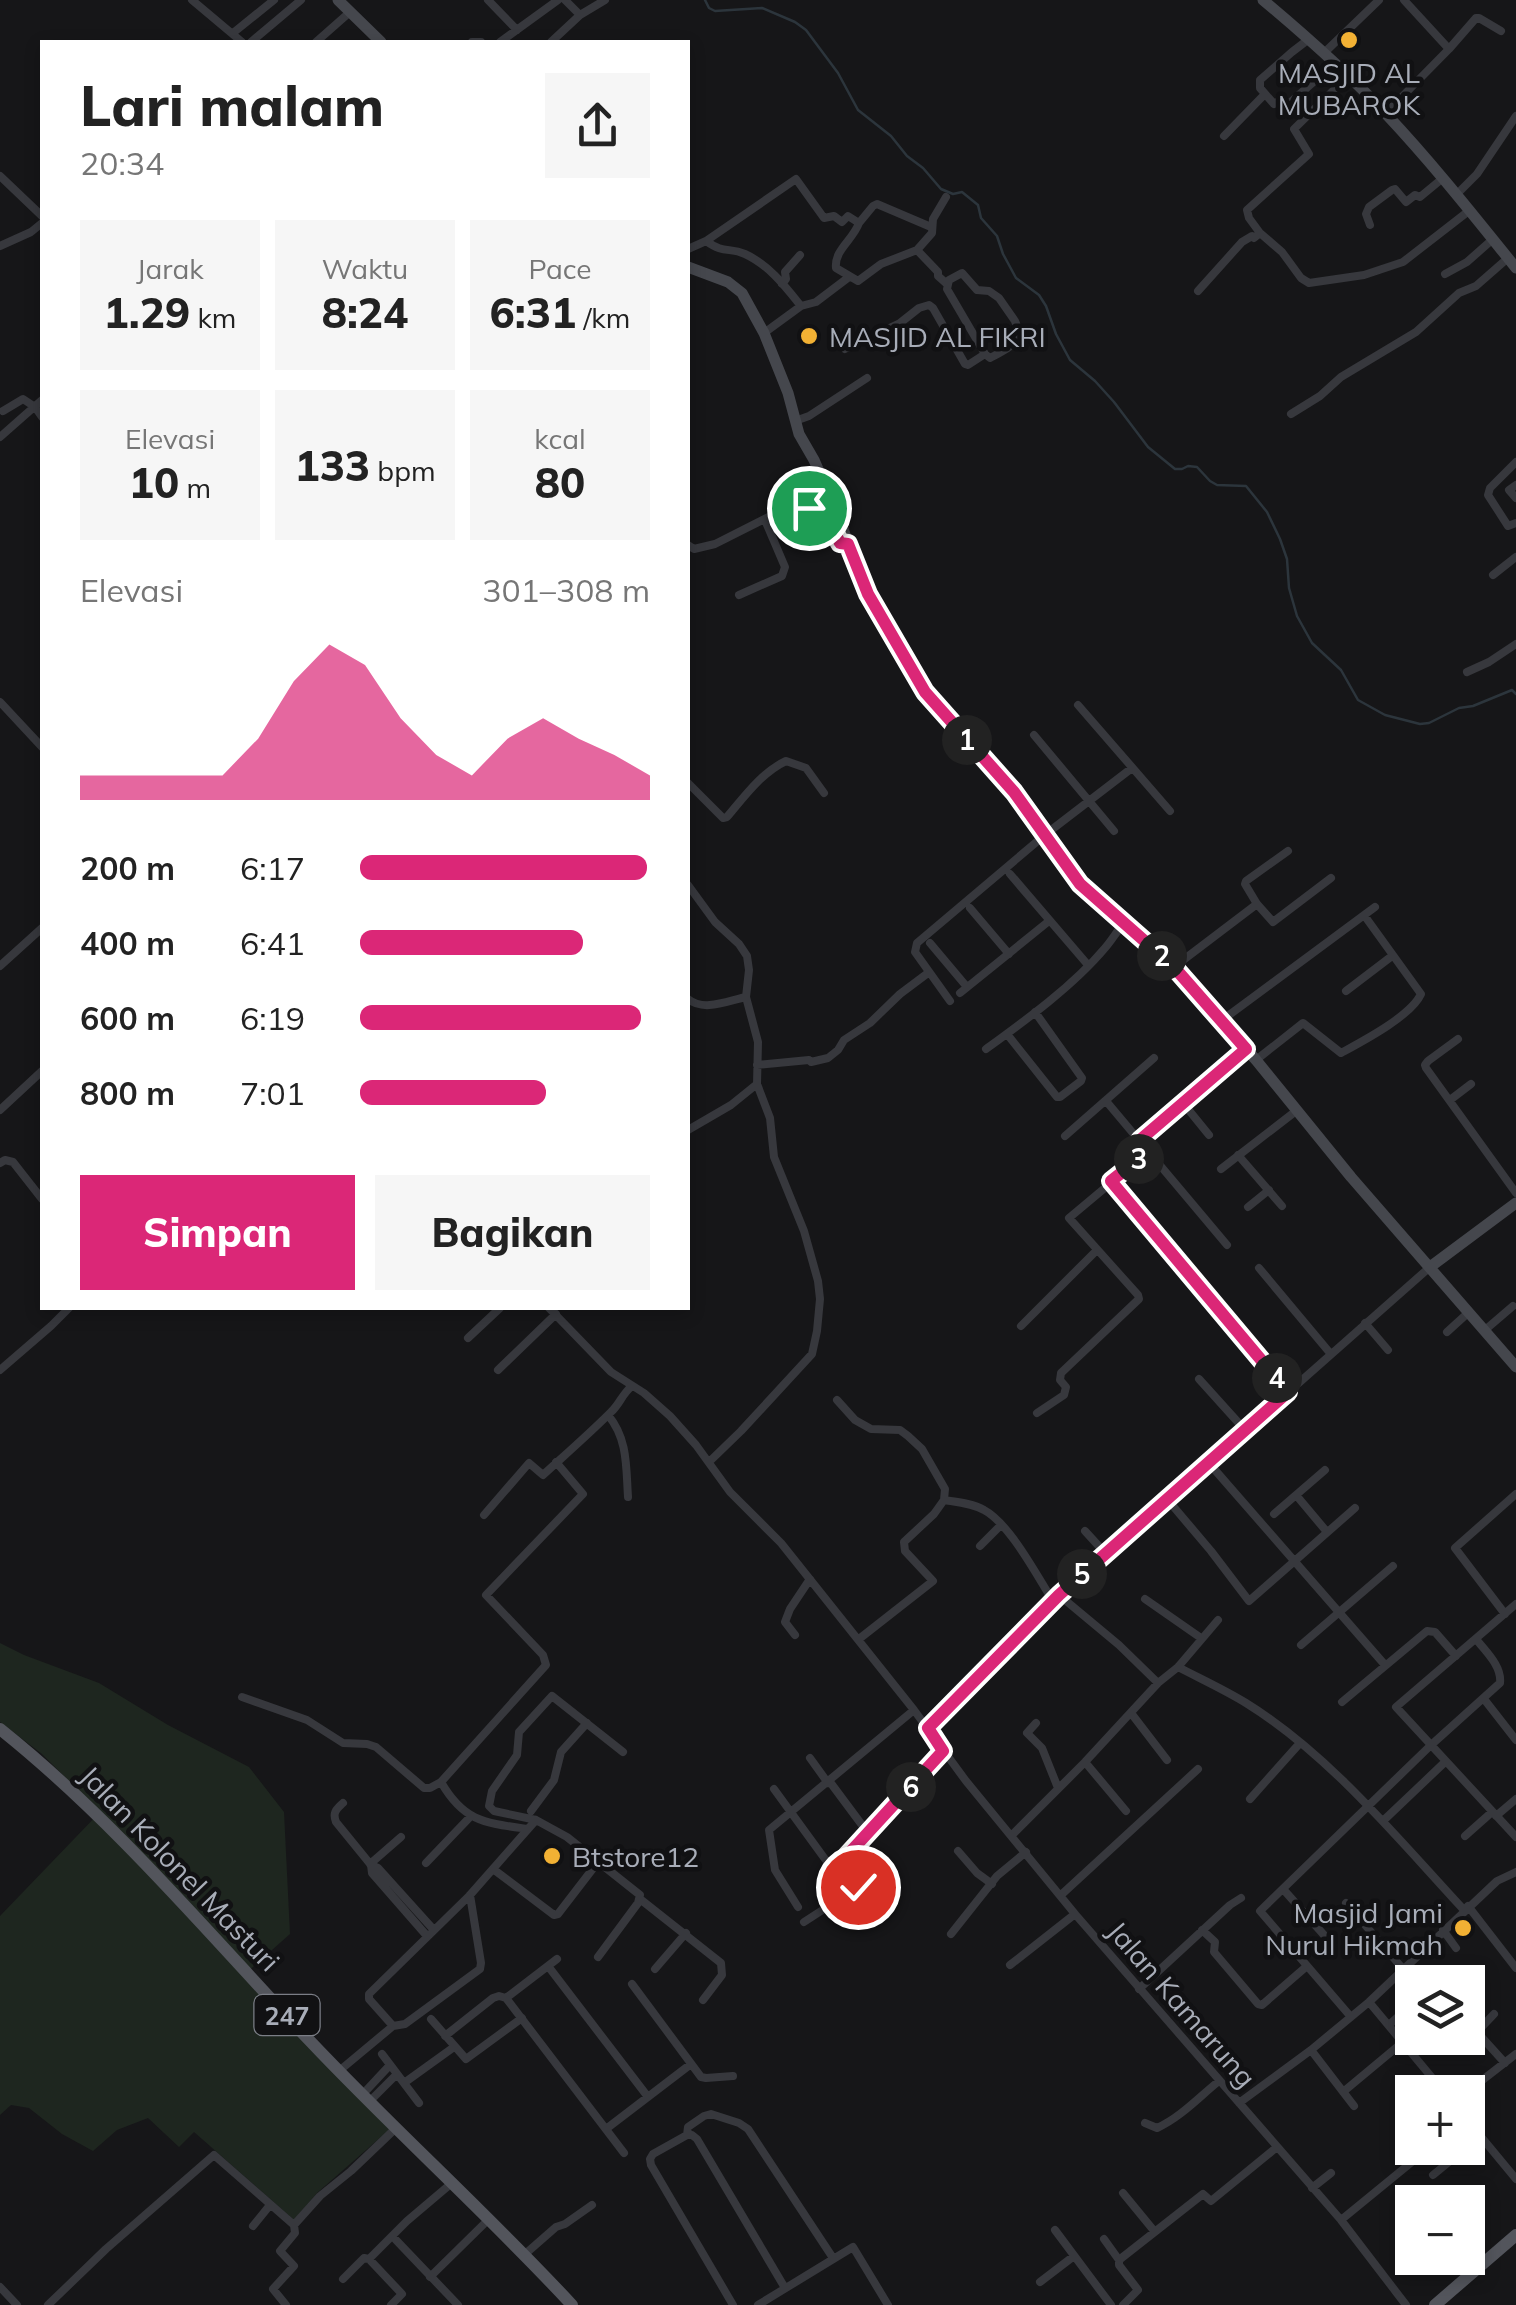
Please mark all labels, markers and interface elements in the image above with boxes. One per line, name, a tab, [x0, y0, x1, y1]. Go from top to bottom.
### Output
marker: MASJID AL MUBAROK	[1338, 29, 1360, 51]
place label: MASJID AL MUBAROK	[1278, 55, 1421, 122]
text: Lari malam	[80, 71, 384, 140]
button: share	[545, 73, 650, 178]
text: 20:34	[80, 143, 164, 183]
text: Jarak	[136, 251, 204, 286]
text: Waktu	[322, 251, 408, 286]
text: Pace	[528, 251, 592, 286]
text: 1.29	[104, 286, 190, 339]
text: 8:24	[322, 286, 408, 339]
text: 6:31	[490, 286, 576, 339]
text: km	[190, 300, 236, 335]
text: /km	[576, 300, 630, 335]
place label: MASJID AL FIKRI	[829, 319, 1046, 354]
marker: MASJID AL FIKRI	[798, 325, 820, 347]
text: Elevasi	[125, 421, 215, 456]
text: kcal	[534, 421, 586, 456]
text: 133	[294, 439, 370, 492]
text: bpm	[370, 453, 436, 488]
text: 10	[129, 456, 179, 509]
text: 80	[535, 456, 585, 509]
pin	[767, 466, 852, 551]
text: m	[179, 470, 211, 505]
icon: arrive	[782, 481, 837, 536]
text: Elevasi	[80, 570, 183, 610]
text: 301–308 m	[482, 570, 650, 610]
pin: 1	[942, 715, 992, 765]
text: 1	[959, 722, 975, 757]
text: 200 m	[80, 848, 175, 888]
text: 6:17	[240, 848, 305, 888]
text: 400 m	[80, 923, 175, 963]
text: 6:41	[240, 923, 305, 963]
pin: 2	[1137, 931, 1187, 981]
text: 2	[1154, 938, 1170, 973]
text: 600 m	[80, 998, 175, 1038]
text: 6:19	[240, 998, 305, 1038]
text: 800 m	[80, 1073, 175, 1113]
text: 7:01	[240, 1073, 305, 1113]
pin: 3	[1114, 1134, 1164, 1184]
text: 3	[1131, 1141, 1147, 1176]
button: Simpan	[80, 1175, 355, 1290]
button: Bagikan	[375, 1175, 650, 1290]
pin: 4	[1252, 1353, 1302, 1403]
text: 4	[1269, 1360, 1285, 1395]
pin: 5	[1057, 1549, 1107, 1599]
text: 5	[1074, 1556, 1090, 1591]
street label: Jalan Kolonel Masturi	[73, 1758, 287, 1978]
pin: 6	[886, 1762, 936, 1812]
text: 6	[903, 1769, 919, 1804]
place label: Btstore12	[572, 1839, 699, 1874]
marker: Btstore12	[541, 1845, 563, 1867]
pin	[816, 1845, 901, 1930]
icon: check	[831, 1860, 886, 1915]
place label: Masjid Jami Nurul Hikmah	[1265, 1895, 1443, 1962]
street label: Jalan Kamarung	[1100, 1914, 1264, 2094]
marker: Masjid Jami Nurul Hikmah	[1452, 1917, 1474, 1939]
map controls	[1395, 1965, 1485, 2275]
button: layers	[1395, 1965, 1485, 2055]
road number: 247	[254, 1995, 320, 2035]
button: +	[1395, 2075, 1485, 2165]
button: −	[1395, 2185, 1485, 2275]

